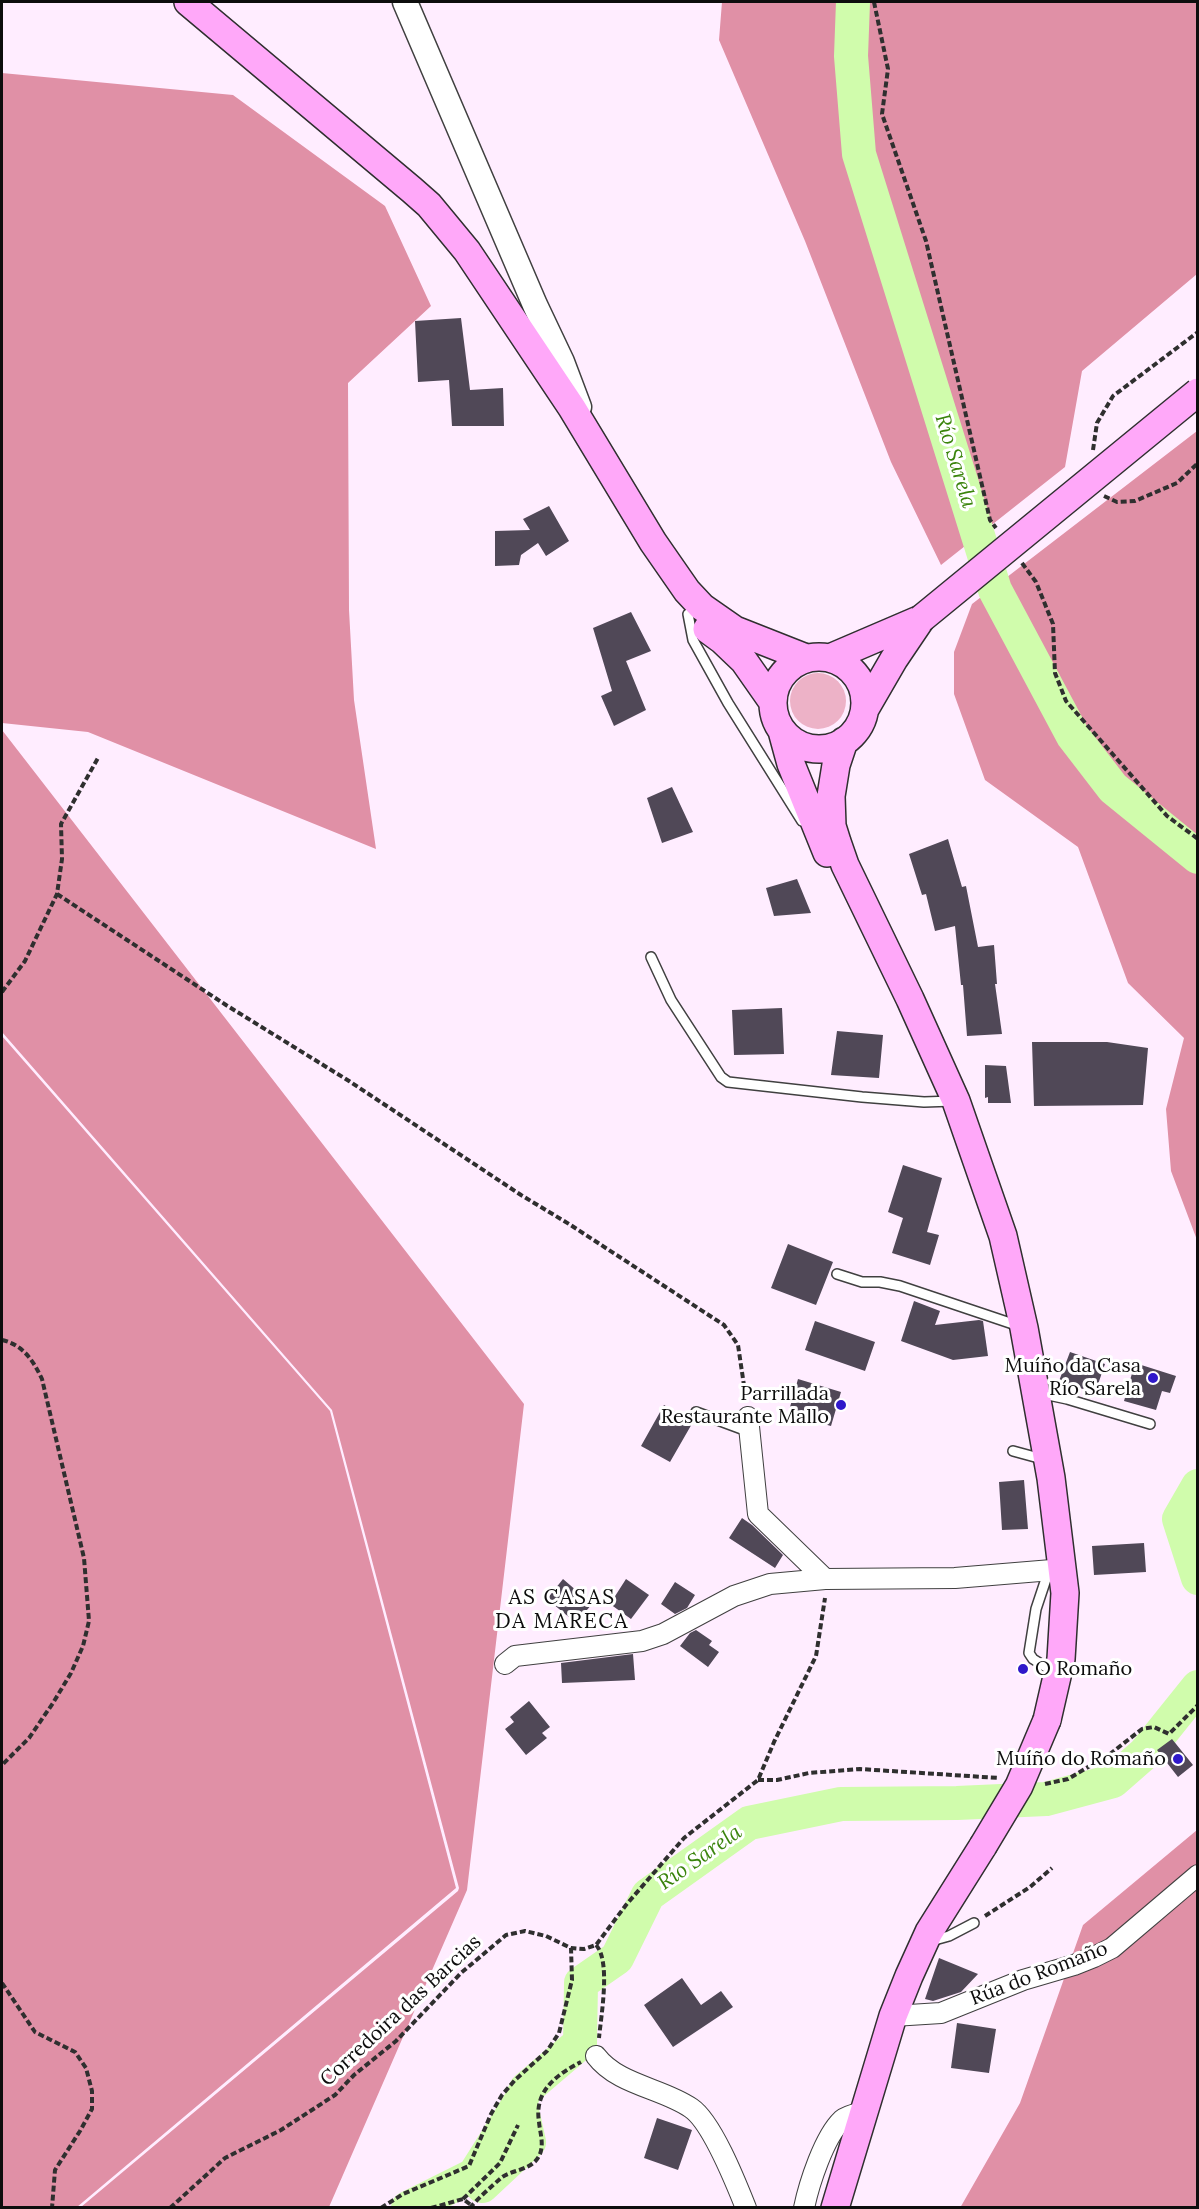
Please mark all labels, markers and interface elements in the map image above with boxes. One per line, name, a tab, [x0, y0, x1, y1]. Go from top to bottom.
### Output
water label: Río Sarela	[929, 411, 981, 511]
place label: Muíño da Casa Río Sarela	[1005, 1354, 1141, 1401]
marker: Muíño da Casa Río Sarela	[1146, 1371, 1160, 1385]
place label: Parrillada Restaurante Mallo	[661, 1382, 829, 1429]
marker: Parrillada Restaurante Mallo	[834, 1398, 848, 1412]
district label: AS CASAS DA MARECA	[495, 1585, 629, 1635]
place label: O Romaño	[1035, 1657, 1132, 1681]
marker: O Romaño	[1016, 1662, 1030, 1676]
place label: Muíño do Romaño	[996, 1747, 1166, 1771]
marker: Muíño do Romaño	[1171, 1752, 1185, 1766]
water label: Río Sarela	[653, 1820, 747, 1896]
street label: Corredoira das Barcias	[316, 1930, 486, 2092]
street label: Rúa do Romaño	[967, 1937, 1111, 2011]

